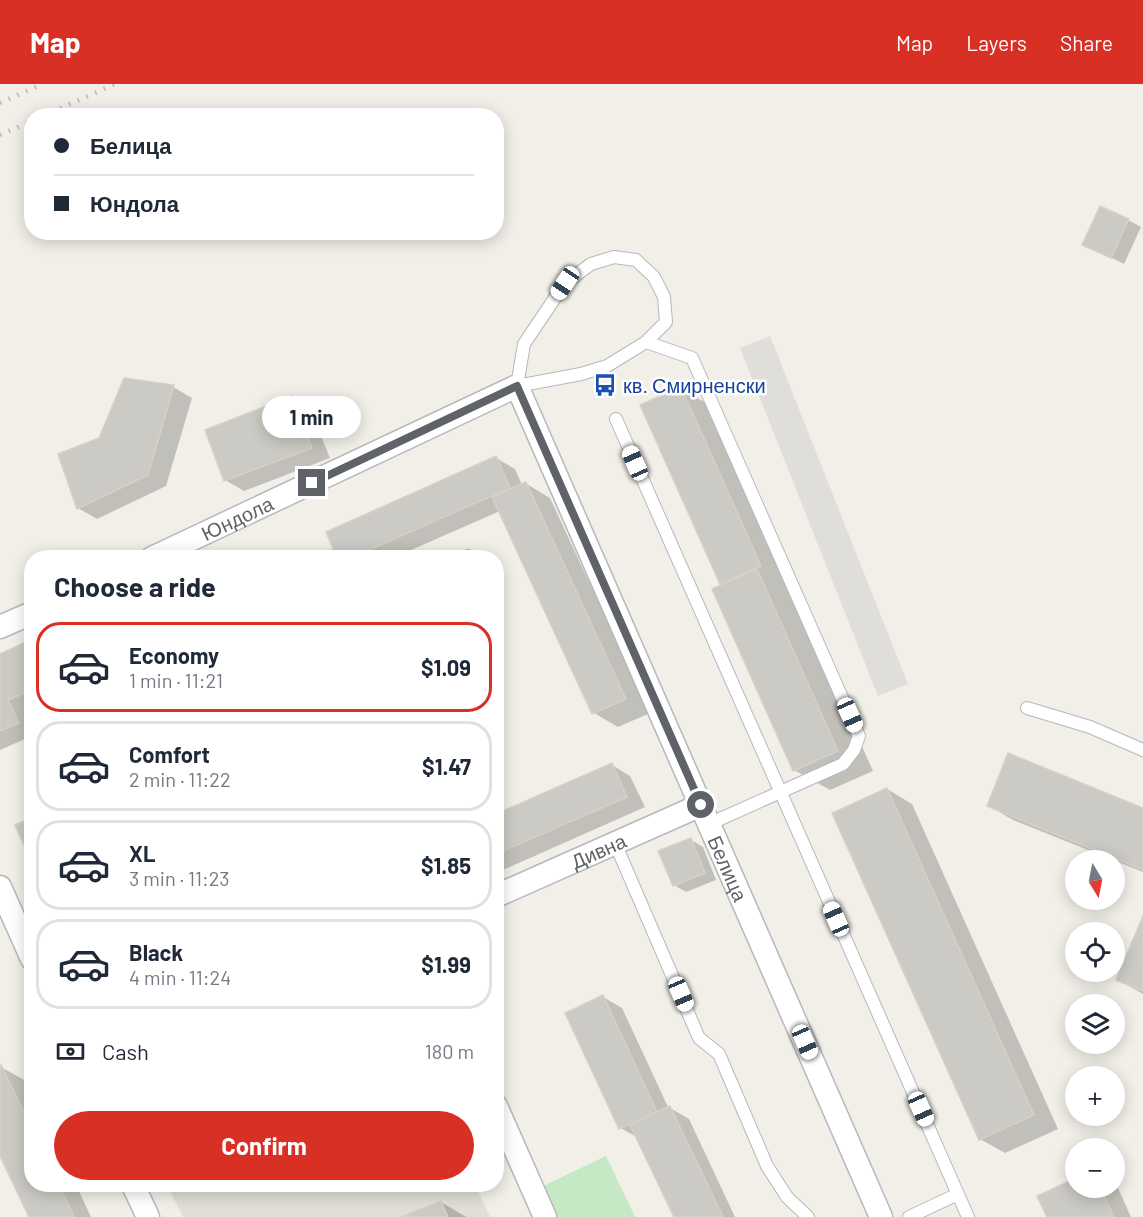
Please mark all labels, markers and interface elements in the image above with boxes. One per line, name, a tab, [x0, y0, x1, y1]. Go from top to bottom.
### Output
text: Map	[30, 25, 81, 59]
text: Map	[896, 30, 933, 55]
text: Layers	[966, 30, 1027, 55]
text: Share	[1060, 30, 1113, 55]
text: Белица	[90, 132, 172, 158]
text: Юндола	[90, 190, 179, 216]
car	[547, 263, 583, 303]
bus stop icon: кв. Смирненски	[592, 372, 618, 398]
place label: кв. Смирненски	[623, 373, 766, 397]
callout: 1 min	[262, 396, 362, 438]
text: 1 min	[290, 405, 333, 429]
car	[619, 443, 651, 483]
route end	[298, 469, 325, 496]
street label: Юндола	[197, 490, 278, 545]
text: Choose a ride	[54, 570, 216, 602]
icon: car	[57, 640, 111, 694]
text: Economy	[129, 642, 219, 668]
text: $1.09	[421, 654, 471, 680]
text: 1 min · 11:21	[129, 668, 223, 692]
car	[834, 695, 866, 735]
icon: car	[57, 739, 111, 793]
text: Comfort	[129, 741, 210, 767]
text: $1.47	[422, 753, 471, 779]
text: 2 min · 11:22	[129, 767, 231, 791]
route start	[687, 791, 714, 818]
street label: Дивна	[567, 828, 630, 873]
street label: Белица	[703, 832, 753, 905]
icon: car	[57, 838, 111, 892]
text: XL	[129, 840, 155, 866]
north arrow	[1065, 850, 1125, 910]
map controls	[1065, 850, 1125, 1198]
text: $1.85	[421, 852, 471, 878]
text: 3 min · 11:23	[129, 866, 230, 890]
car	[820, 899, 852, 939]
button: locate	[1065, 922, 1125, 982]
icon: car	[57, 937, 111, 991]
text: Black	[129, 939, 183, 965]
text: $1.99	[421, 951, 471, 977]
text: 4 min · 11:24	[129, 965, 231, 989]
car	[666, 974, 696, 1014]
button: layers	[1065, 994, 1125, 1054]
car	[789, 1022, 821, 1062]
icon: cash	[54, 1035, 87, 1068]
text: Cash	[102, 1038, 149, 1064]
text: 180 m	[425, 1039, 474, 1063]
button: +	[1065, 1066, 1125, 1126]
car	[905, 1089, 937, 1129]
button: Confirm	[54, 1111, 474, 1180]
button: −	[1065, 1138, 1125, 1198]

